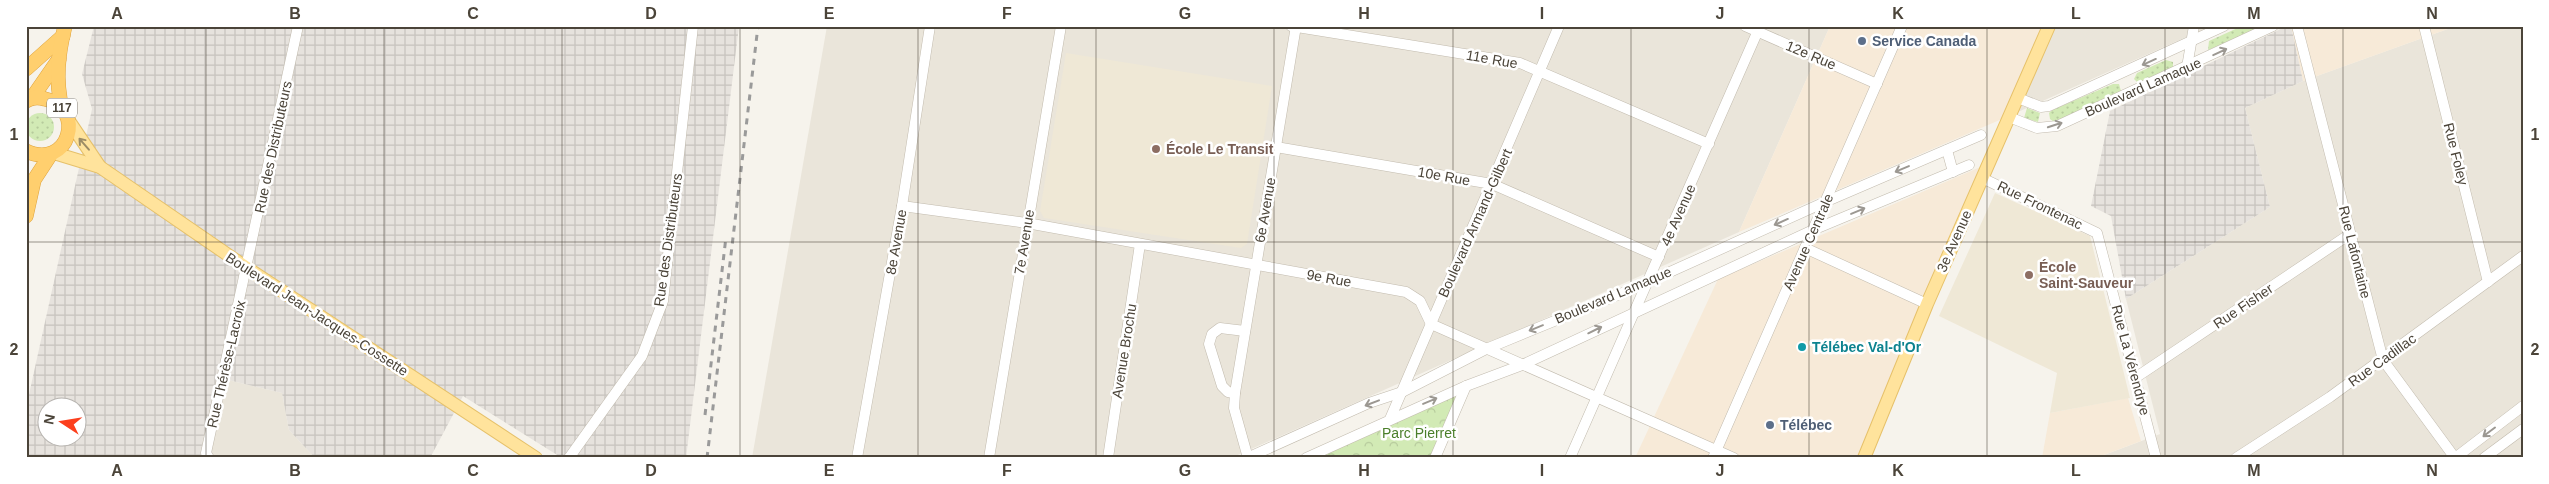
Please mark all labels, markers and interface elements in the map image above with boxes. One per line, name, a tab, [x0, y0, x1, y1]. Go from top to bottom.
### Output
text: A	[111, 5, 123, 22]
text: B	[289, 5, 301, 22]
text: C	[467, 5, 479, 22]
text: D	[645, 5, 657, 22]
text: E	[824, 5, 835, 22]
text: F	[1002, 5, 1012, 22]
text: G	[1179, 5, 1191, 22]
text: H	[1358, 5, 1370, 22]
text: I	[1540, 5, 1544, 22]
text: J	[1716, 5, 1724, 22]
text: K	[1892, 5, 1904, 22]
text: L	[2071, 5, 2081, 22]
text: M	[2247, 5, 2261, 22]
text: N	[2426, 5, 2438, 22]
place label: Service Canada	[1872, 33, 1976, 49]
marker: Service Canada	[1856, 35, 1868, 47]
street label: 12e Rue	[1784, 37, 1839, 73]
one-way arrow	[2212, 46, 2227, 56]
street label: 11e Rue	[1465, 47, 1519, 71]
street label: Boulevard Lamaque	[2083, 54, 2204, 120]
one-way arrow	[2142, 58, 2157, 68]
street label: Rue des Distributeurs	[251, 79, 295, 215]
road number: 117	[47, 99, 77, 118]
one-way arrow	[2047, 120, 2063, 130]
street label: Rue Foley	[2441, 121, 2471, 187]
text: 1	[10, 126, 19, 143]
text: 1	[2531, 126, 2540, 143]
one-way arrow	[78, 138, 90, 151]
place label: École Le Transit	[1166, 141, 1274, 157]
marker: École Le Transit	[1150, 143, 1162, 155]
street label: Boulevard Armand-Gilbert	[1435, 146, 1515, 300]
street label: 10e Rue	[1417, 164, 1472, 189]
one-way arrow	[1895, 165, 1910, 175]
street label: Rue des Distributeurs	[651, 172, 685, 308]
street label: 6e Avenue	[1251, 176, 1279, 244]
street label: Rue Frontenac	[1995, 178, 2085, 232]
street label: 4e Avenue	[1657, 181, 1699, 248]
street label: Avenue Centrale	[1780, 191, 1837, 293]
street label: Rue Lafontaine	[2336, 204, 2374, 300]
one-way arrow	[1850, 206, 1865, 215]
street label: 3e Avenue	[1933, 207, 1975, 274]
street label: 8e Avenue	[882, 208, 910, 276]
street label: 7e Avenue	[1011, 208, 1037, 276]
one-way arrow	[1774, 217, 1789, 227]
street label: Boulevard Jean-Jacques-Cossette	[223, 249, 411, 379]
place label: École Saint-Sauveur	[2039, 259, 2134, 291]
street label: Boulevard Lamaque	[1552, 263, 1674, 327]
street label: 9e Rue	[1305, 266, 1353, 290]
marker: École Saint-Sauveur	[2023, 269, 2035, 281]
street label: Rue Fisher	[2210, 280, 2276, 332]
street label: Rue Thérèse-Lacroix	[204, 299, 248, 429]
street label: Avenue Brochu	[1109, 303, 1139, 399]
street label: Rue La Vérendrye	[2109, 303, 2153, 417]
one-way arrow	[1529, 324, 1544, 334]
one-way arrow	[1587, 325, 1602, 334]
street label: Rue Cadillac	[2345, 330, 2419, 390]
place label: Télébec Val-d'Or	[1812, 339, 1922, 355]
text: 2	[10, 341, 19, 358]
marker: Télébec Val-d'Or	[1796, 341, 1808, 353]
text: 2	[2531, 341, 2540, 358]
north arrow	[38, 396, 88, 446]
one-way arrow	[1422, 396, 1437, 406]
one-way arrow	[1365, 398, 1380, 408]
text: N	[40, 413, 58, 426]
place label: Télébec	[1780, 417, 1832, 433]
marker: Télébec	[1764, 419, 1776, 431]
park label: Parc Pierret	[1382, 425, 1456, 441]
one-way arrow	[2483, 426, 2496, 437]
text: A	[111, 462, 123, 479]
text: B	[289, 462, 301, 479]
text: C	[467, 462, 479, 479]
text: D	[645, 462, 657, 479]
text: E	[824, 462, 835, 479]
text: F	[1002, 462, 1012, 479]
text: G	[1179, 462, 1191, 479]
text: H	[1358, 462, 1370, 479]
text: I	[1540, 462, 1544, 479]
text: J	[1716, 462, 1724, 479]
text: K	[1892, 462, 1904, 479]
text: L	[2071, 462, 2081, 479]
text: M	[2247, 462, 2261, 479]
text: N	[2426, 462, 2438, 479]

